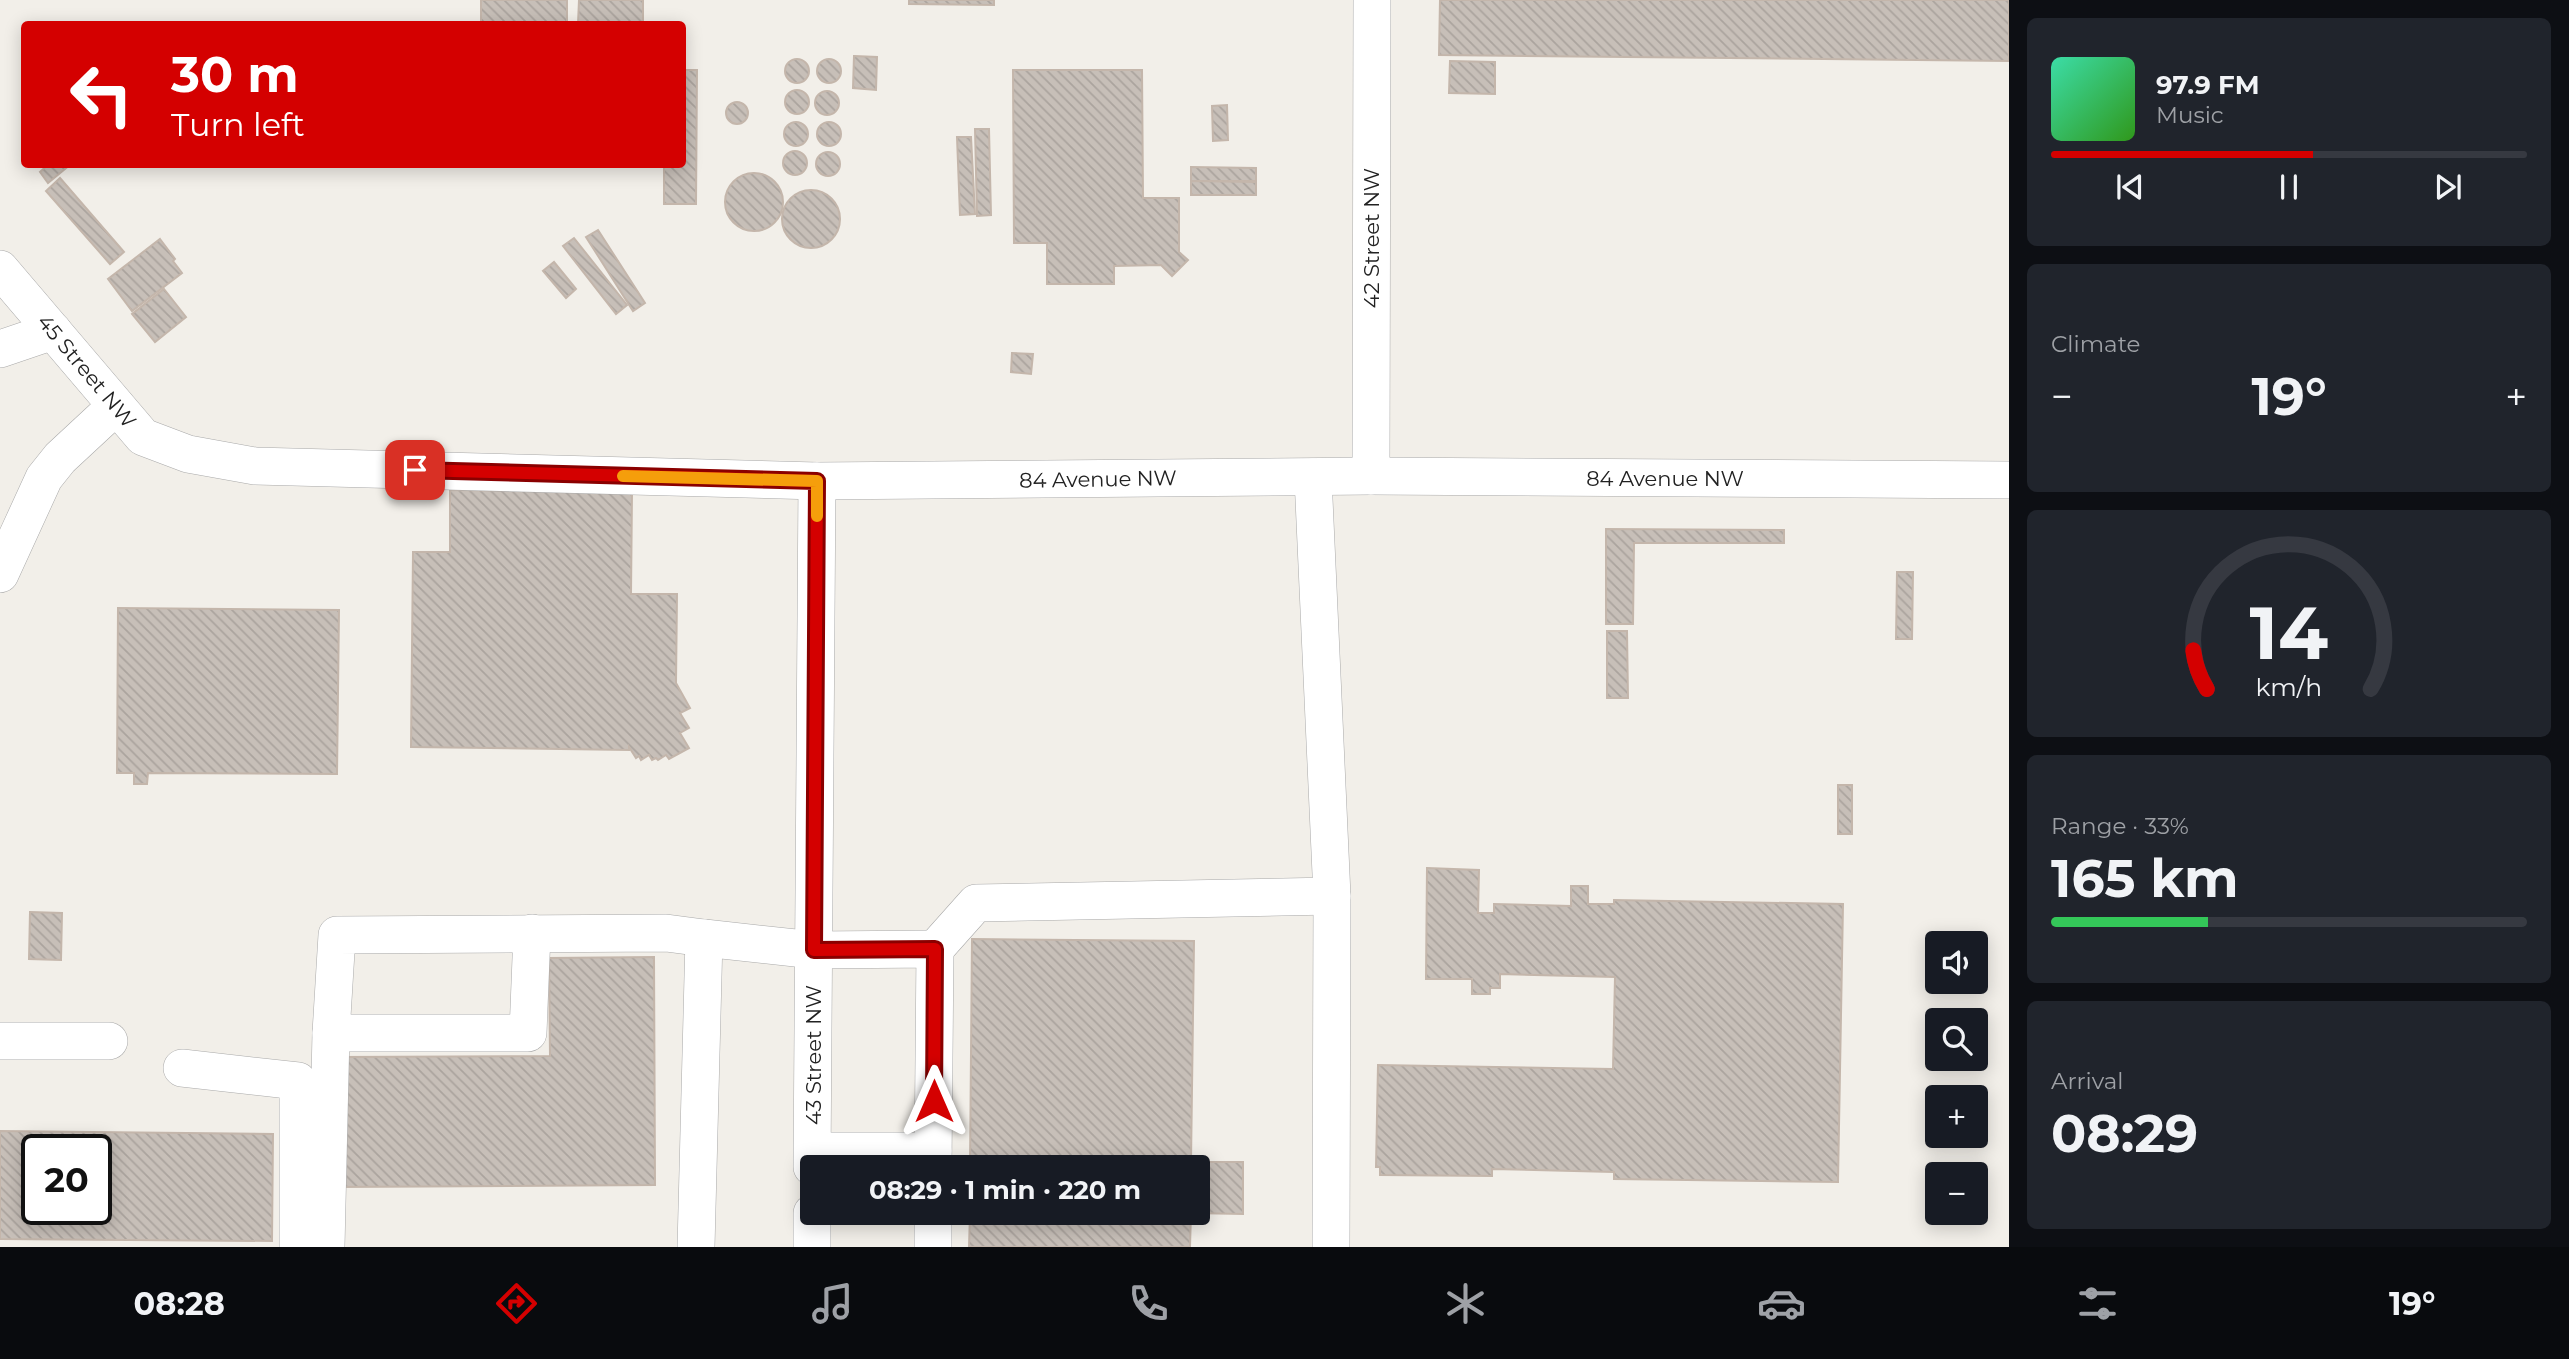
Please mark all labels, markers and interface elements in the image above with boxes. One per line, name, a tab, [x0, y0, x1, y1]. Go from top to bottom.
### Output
text: 30 m	[171, 45, 299, 104]
icon: left	[56, 49, 147, 140]
text: 97.9 FM	[2156, 69, 2260, 101]
text: Music	[2156, 101, 2224, 129]
text: Turn left	[171, 105, 305, 144]
street label: 42 Street NW	[1359, 168, 1384, 308]
icon: previous	[2111, 168, 2149, 206]
icon: pause	[2270, 168, 2308, 206]
icon: next	[2429, 168, 2467, 206]
street label: 45 Street NW	[32, 309, 142, 433]
text: Climate	[2051, 330, 2140, 358]
text: 19°	[2251, 365, 2327, 428]
text: −	[2051, 373, 2073, 420]
text: +	[2505, 373, 2527, 420]
pin	[385, 440, 445, 500]
icon: arrive	[396, 451, 434, 489]
street label: 84 Avenue NW	[1019, 465, 1177, 493]
street label: 84 Avenue NW	[1586, 466, 1744, 491]
text: 14	[2250, 590, 2328, 678]
text: km/h	[2256, 672, 2322, 702]
text: Range · 33%	[2051, 812, 2189, 840]
text: 165 km	[2051, 847, 2239, 910]
map controls	[1925, 931, 1988, 1225]
button: sound	[1925, 931, 1988, 994]
street label: 43 Street NW	[801, 985, 826, 1125]
button: search	[1925, 1008, 1988, 1071]
position arrow	[897, 1064, 971, 1138]
text: Arrival	[2051, 1067, 2124, 1095]
button: +	[1925, 1085, 1988, 1148]
text: 08:29	[2051, 1102, 2198, 1165]
speed limit sign: 20	[21, 1134, 112, 1225]
button: −	[1925, 1162, 1988, 1225]
text: 08:29 · 1 min · 220 m	[869, 1174, 1141, 1206]
icon: directions	[492, 1279, 541, 1328]
icon: music	[808, 1279, 857, 1328]
icon: phone	[1124, 1279, 1173, 1328]
icon: climate	[1441, 1279, 1490, 1328]
icon: car	[1757, 1279, 1806, 1328]
icon: filters	[2073, 1279, 2122, 1328]
text: 08:28	[134, 1284, 225, 1323]
text: 19°	[2389, 1284, 2435, 1323]

